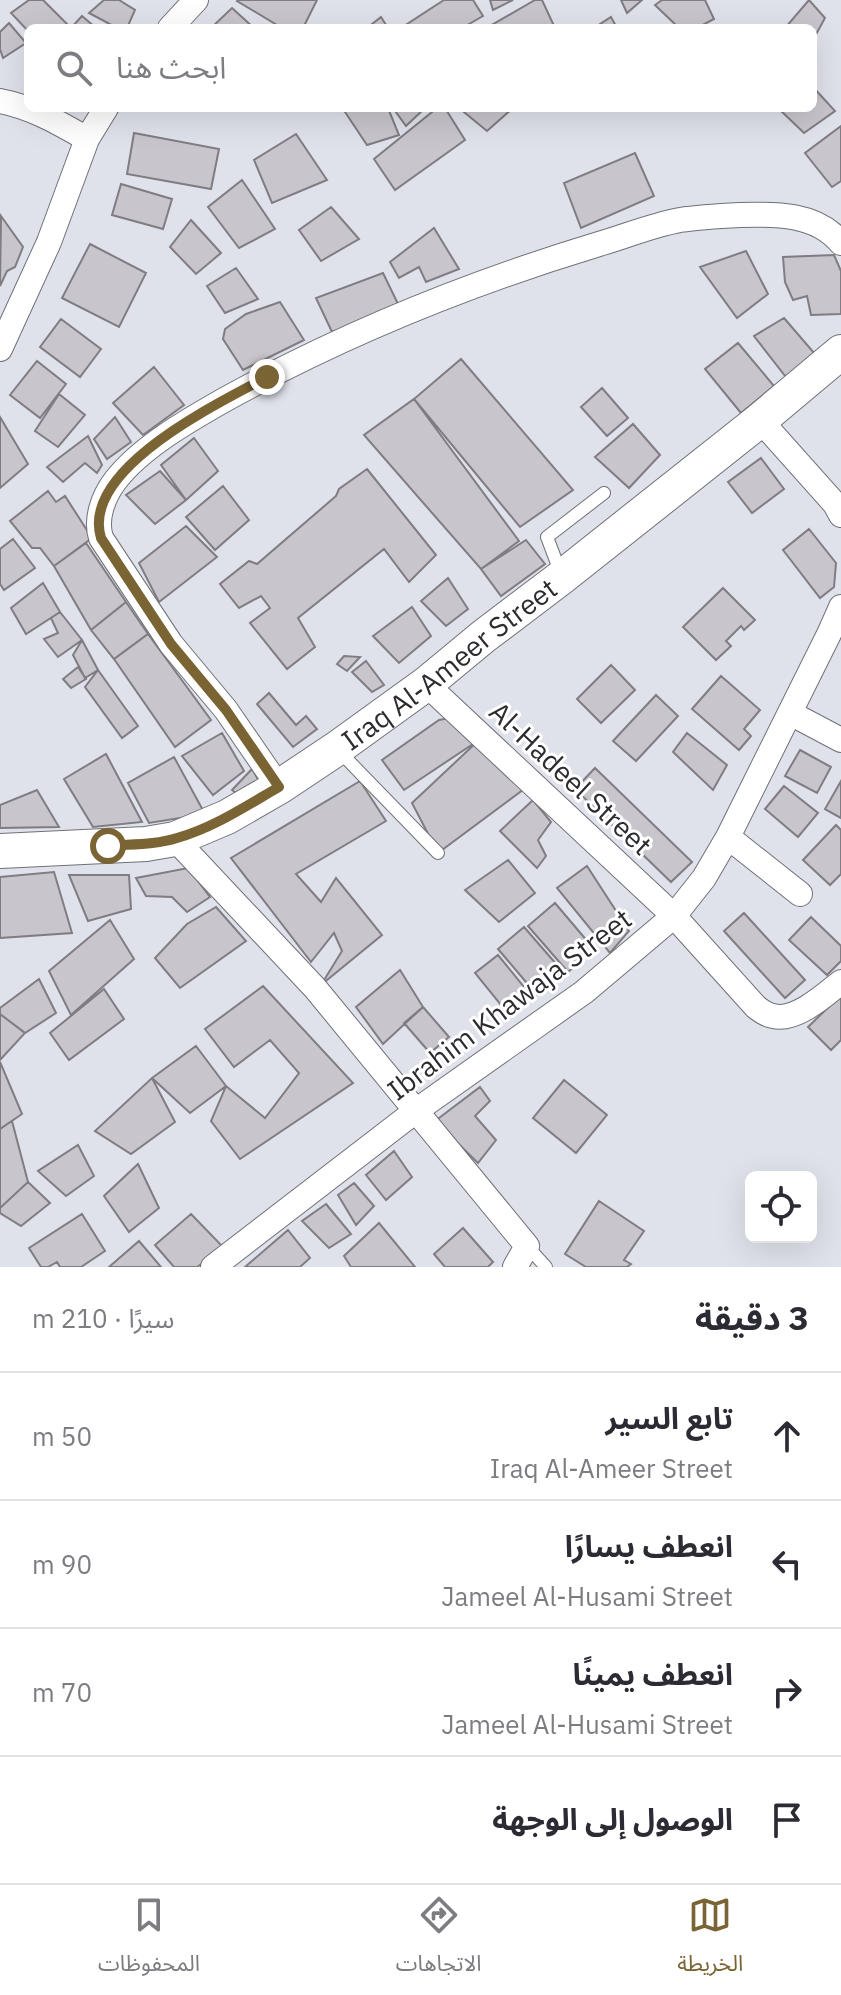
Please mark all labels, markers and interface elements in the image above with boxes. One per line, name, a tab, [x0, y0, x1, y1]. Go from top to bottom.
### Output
search box	[24, 24, 817, 112]
icon: search	[52, 46, 96, 90]
text: ابحث هنا	[116, 47, 226, 86]
route end	[249, 359, 285, 395]
street label: Iraq Al-Ameer Street	[334, 569, 564, 758]
street label: Al-Hadeel Street	[482, 693, 660, 863]
route start	[90, 828, 126, 864]
street label: Ibrahim Khawaja Street	[379, 900, 639, 1108]
map controls	[745, 1171, 817, 1243]
button: locate	[745, 1171, 817, 1243]
text: 3 دقيقة	[695, 1295, 809, 1339]
text: سيرًا · 210 m	[32, 1301, 174, 1335]
text: تابع السير	[606, 1398, 733, 1437]
icon: ahead	[765, 1414, 809, 1458]
text: 50 m	[32, 1419, 92, 1453]
text: Iraq Al-Ameer Street	[490, 1451, 733, 1485]
text: انعطف يسارًا	[565, 1526, 733, 1565]
icon: left	[765, 1542, 809, 1586]
text: 90 m	[32, 1547, 92, 1581]
text: Jameel Al-Husami Street	[441, 1579, 733, 1613]
text: انعطف يمينًا	[573, 1654, 733, 1693]
icon: right	[765, 1670, 809, 1714]
text: 70 m	[32, 1675, 92, 1709]
text: Jameel Al-Husami Street	[441, 1707, 733, 1741]
icon: arrive	[765, 1798, 809, 1842]
text: الوصول إلى الوجهة	[492, 1799, 733, 1838]
tab: المحفوظات	[98, 1893, 200, 1987]
tab: الاتجاهات	[396, 1893, 482, 1987]
tab: الخريطة	[677, 1893, 743, 1987]

